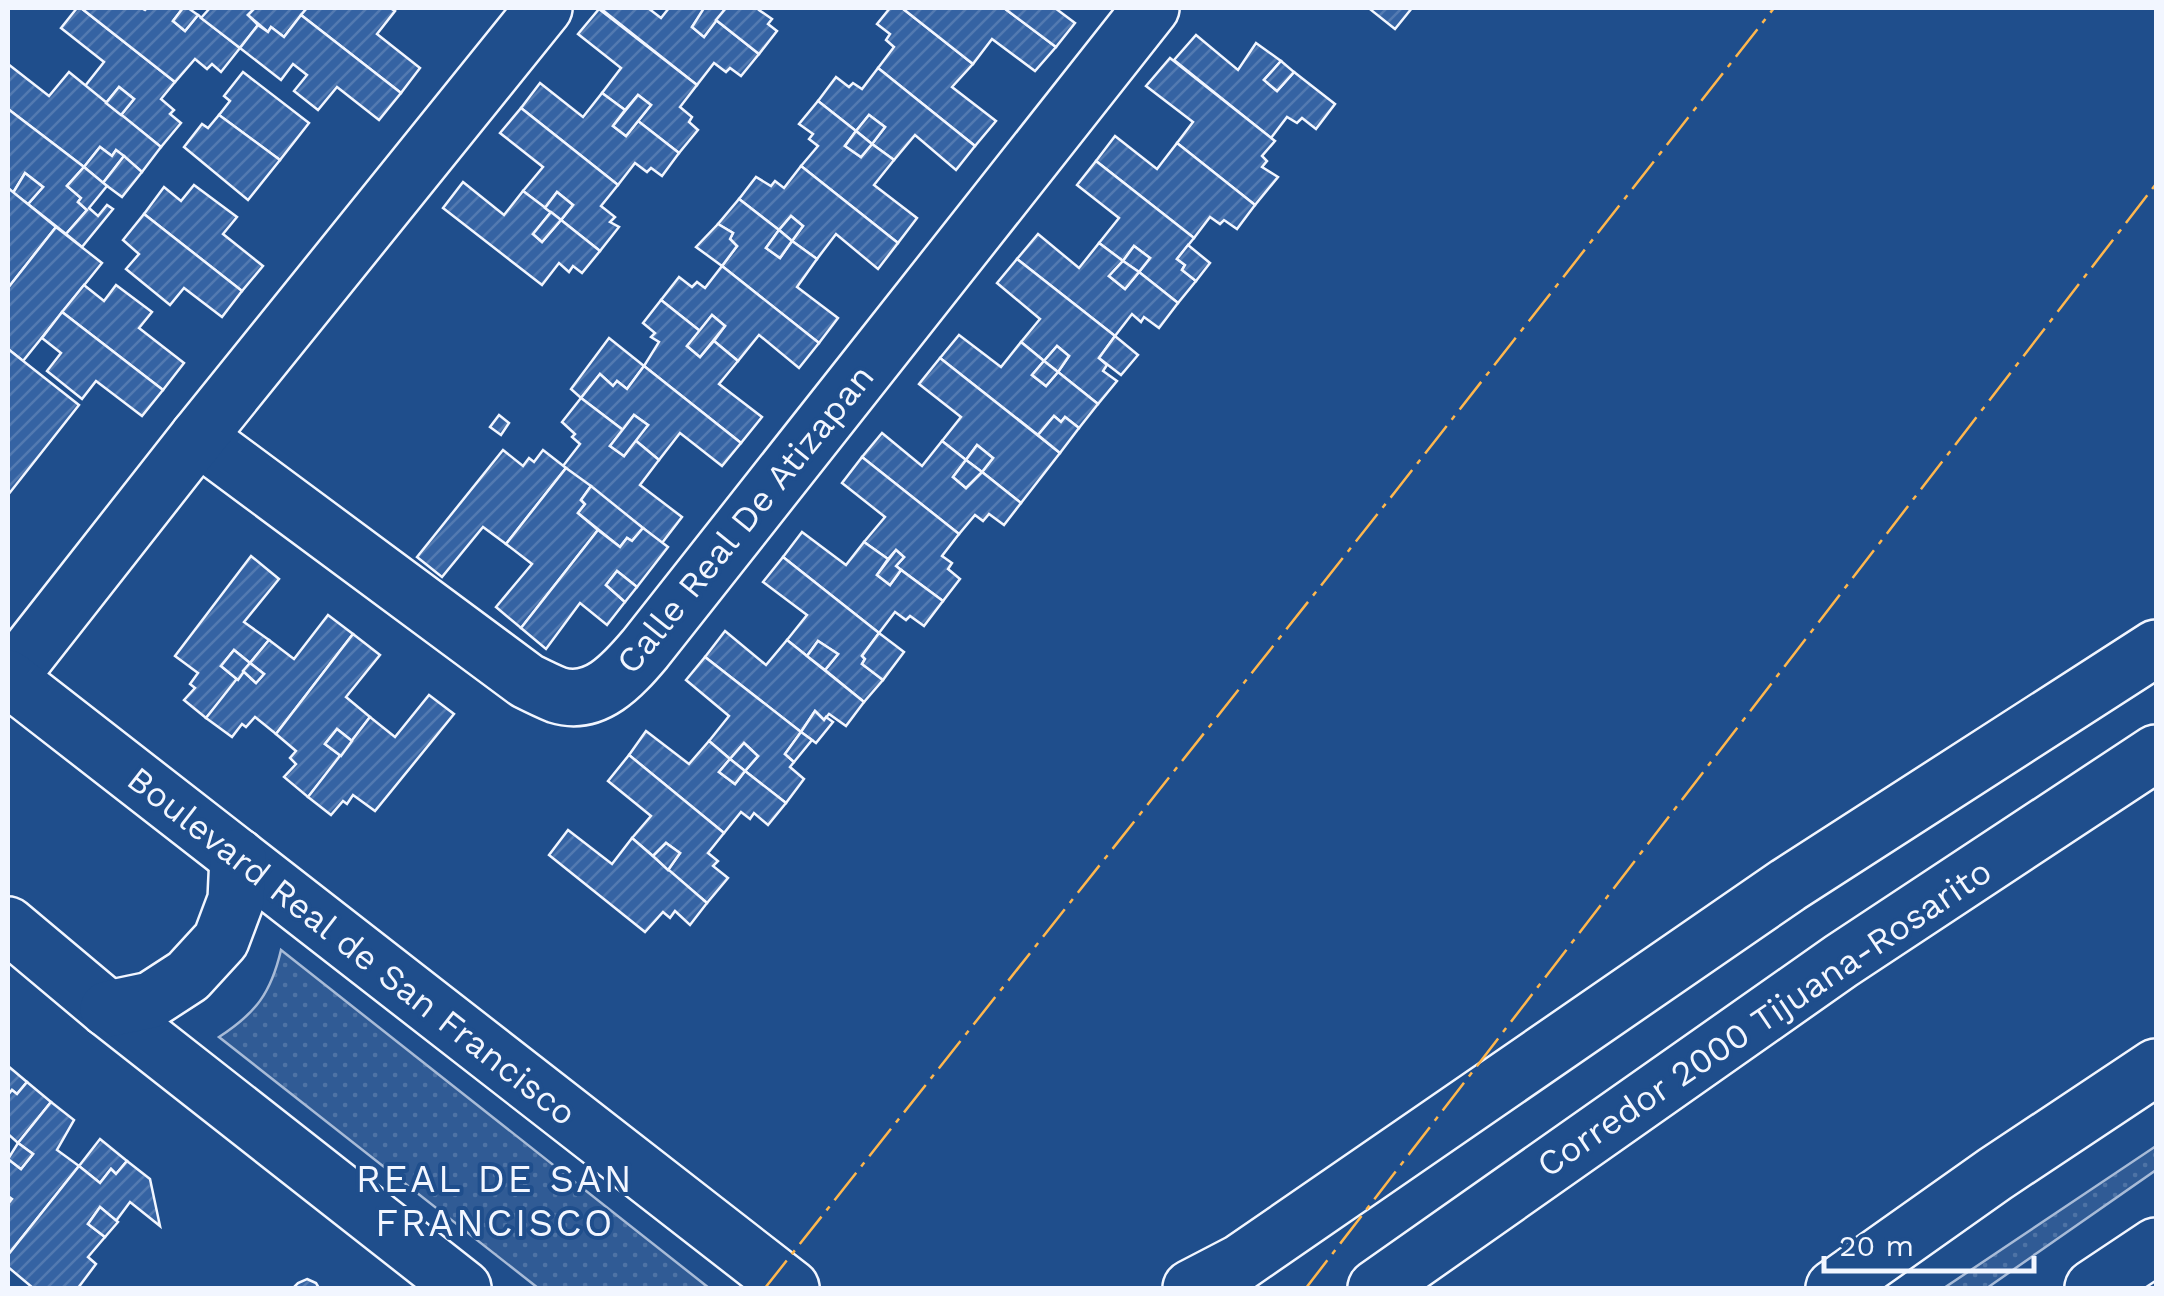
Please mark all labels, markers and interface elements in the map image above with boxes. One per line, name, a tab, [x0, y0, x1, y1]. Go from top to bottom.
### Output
street label: Calle Real De Atizapan	[607, 356, 883, 682]
street label: Boulevard Real de San Francisco	[119, 758, 585, 1134]
street label: Corredor 2000 Tijuana-Rosarito	[1529, 850, 1999, 1186]
district label: REAL DE SAN FRANCISCO	[356, 1157, 634, 1245]
scale bar	[1824, 1211, 2034, 1273]
text: 20 m	[1839, 1228, 1914, 1263]

